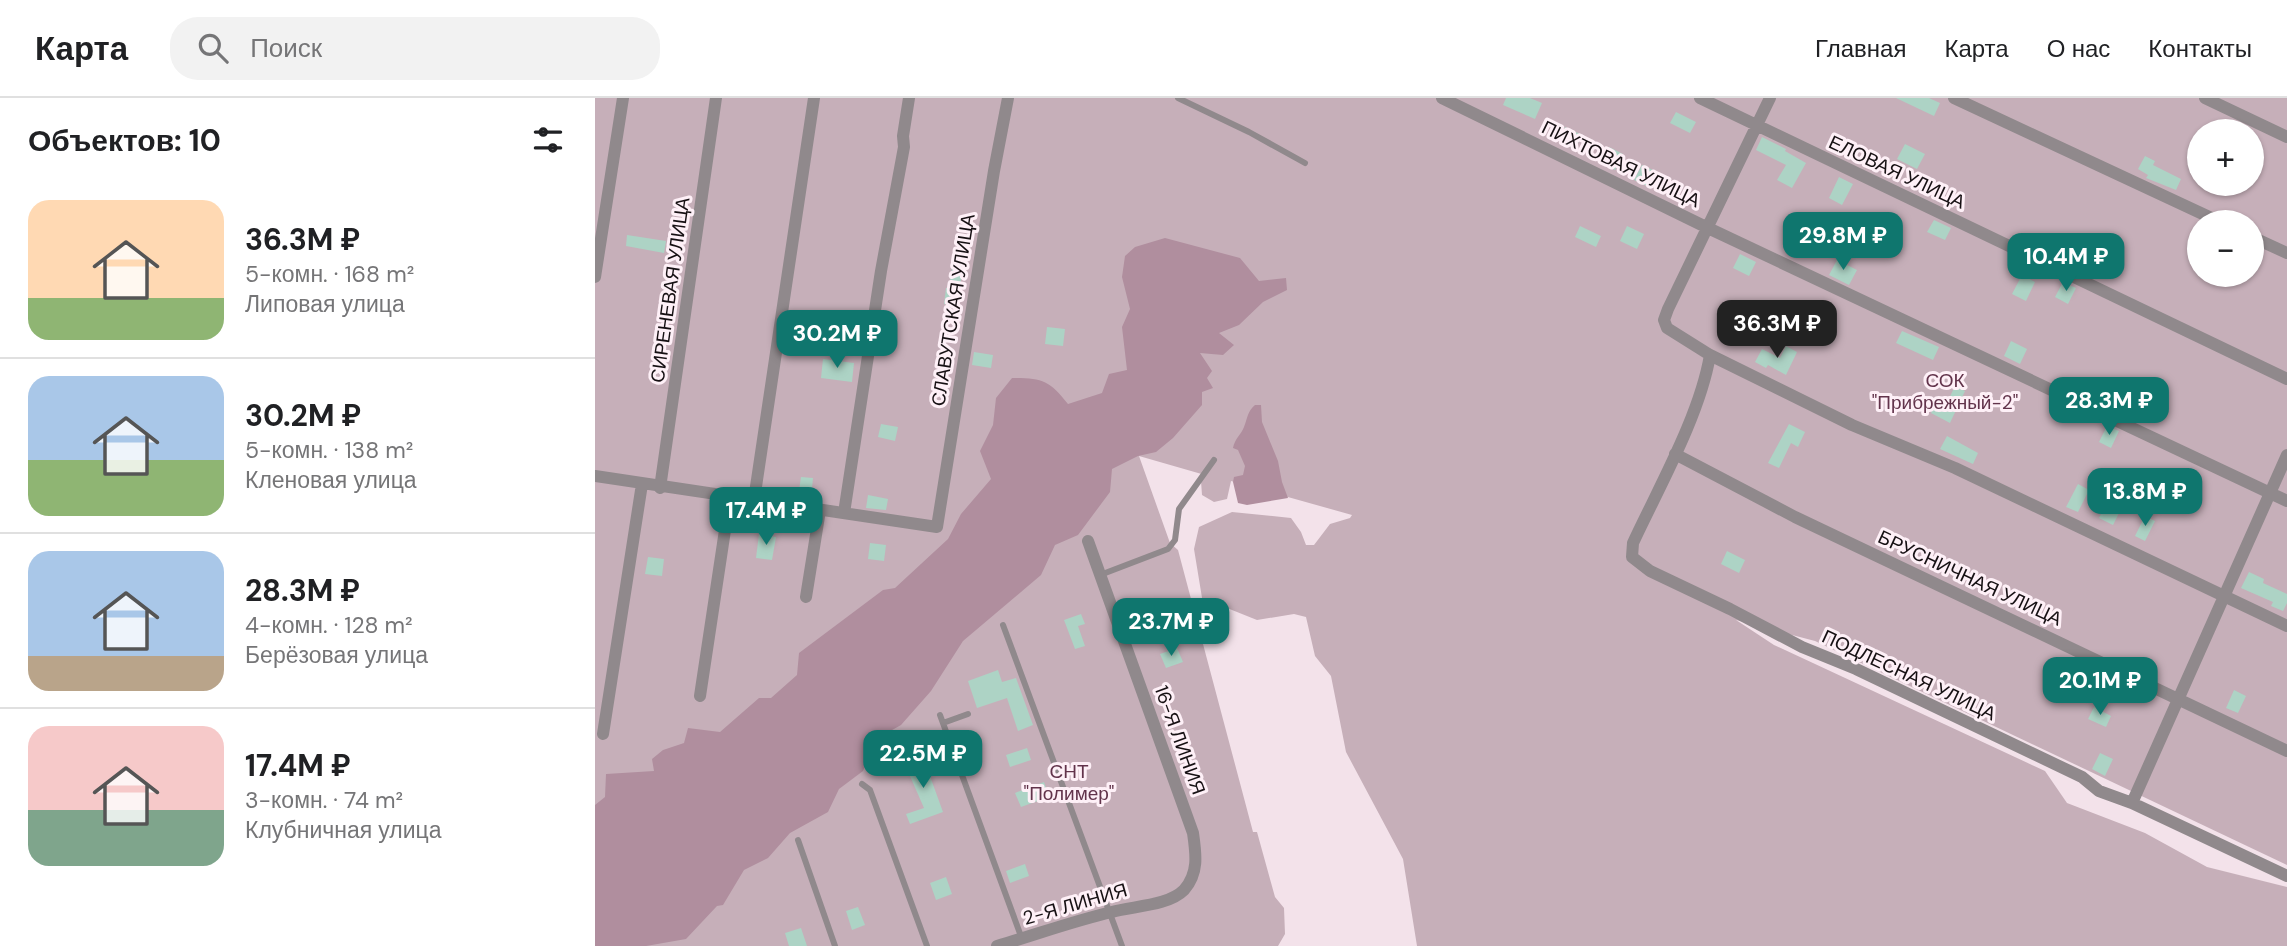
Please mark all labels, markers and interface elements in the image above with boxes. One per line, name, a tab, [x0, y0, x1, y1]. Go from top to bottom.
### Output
search box	[170, 17, 660, 80]
text: Карта	[35, 27, 128, 70]
icon: search	[194, 29, 232, 67]
text: Поиск	[250, 31, 322, 65]
text: Главная	[1815, 33, 1906, 64]
text: Карта	[1944, 33, 2009, 64]
text: О нас	[2047, 33, 2110, 64]
text: Контакты	[2148, 33, 2252, 64]
street label: ПИХТОВАЯ УЛИЦА	[1538, 115, 1705, 213]
map controls	[2187, 119, 2264, 287]
button: +	[2187, 119, 2264, 196]
text: Объектов: 10	[28, 121, 221, 160]
icon: filters	[529, 121, 567, 159]
street label: ЕЛОВАЯ УЛИЦА	[1825, 129, 1970, 215]
street label: СИРЕНЕВАЯ УЛИЦА	[645, 195, 695, 384]
button: −	[2187, 210, 2264, 287]
street label: СЛАВУТСКАЯ УЛИЦА	[925, 212, 981, 408]
pin: 29.8M ₽	[1778, 212, 1908, 272]
text: 36.3M ₽	[245, 220, 360, 259]
text: 29.8M ₽	[1799, 220, 1887, 250]
icon: home	[84, 228, 168, 312]
pin: 10.4M ₽	[2001, 234, 2131, 293]
text: 10.4M ₽	[2023, 241, 2109, 271]
text: 5-комн. · 168 m²	[245, 259, 414, 289]
text: Липовая улица	[245, 289, 405, 319]
pin: 36.3M ₽	[1712, 300, 1842, 360]
text: 36.3M ₽	[1733, 308, 1821, 338]
pin: 30.2M ₽	[772, 310, 902, 370]
text: 30.2M ₽	[792, 318, 882, 348]
park label: СОК "Прибрежный-2"	[1872, 368, 2018, 415]
pin: 28.3M ₽	[2044, 378, 2174, 437]
text: 28.3M ₽	[2065, 385, 2153, 415]
text: 30.2M ₽	[245, 396, 361, 435]
icon: home	[84, 404, 168, 488]
text: 5-комн. · 138 m²	[245, 435, 413, 465]
text: Кленовая улица	[245, 465, 417, 495]
pin: 13.8M ₽	[2080, 468, 2210, 528]
text: 13.8M ₽	[2103, 476, 2187, 506]
pin: 17.4M ₽	[701, 488, 831, 547]
text: 17.4M ₽	[726, 495, 806, 525]
street label: БРУСНИЧНАЯ УЛИЦА	[1874, 524, 2066, 632]
text: 28.3M ₽	[245, 571, 360, 610]
icon: home	[84, 579, 168, 663]
pin: 23.7M ₽	[1106, 598, 1236, 658]
text: 23.7M ₽	[1128, 606, 1214, 636]
text: 4-комн. · 128 m²	[245, 610, 413, 640]
street label: ПОДЛЕСНАЯ УЛИЦА	[1818, 624, 2000, 726]
text: Берёзовая улица	[245, 640, 428, 670]
pin: 20.1M ₽	[2035, 658, 2165, 717]
text: 20.1M ₽	[2059, 665, 2141, 695]
street label: 16-Я ЛИНИЯ	[1149, 682, 1211, 798]
pin: 22.5M ₽	[858, 730, 988, 790]
text: 22.5M ₽	[879, 738, 967, 768]
text: 17.4M ₽	[245, 746, 351, 785]
icon: home	[84, 754, 168, 838]
park label: СНТ "Полимер"	[1024, 759, 1114, 806]
text: 3-комн. · 74 m²	[245, 785, 403, 815]
text: Клубничная улица	[245, 815, 442, 845]
street label: 2-Я ЛИНИЯ	[1020, 877, 1130, 931]

